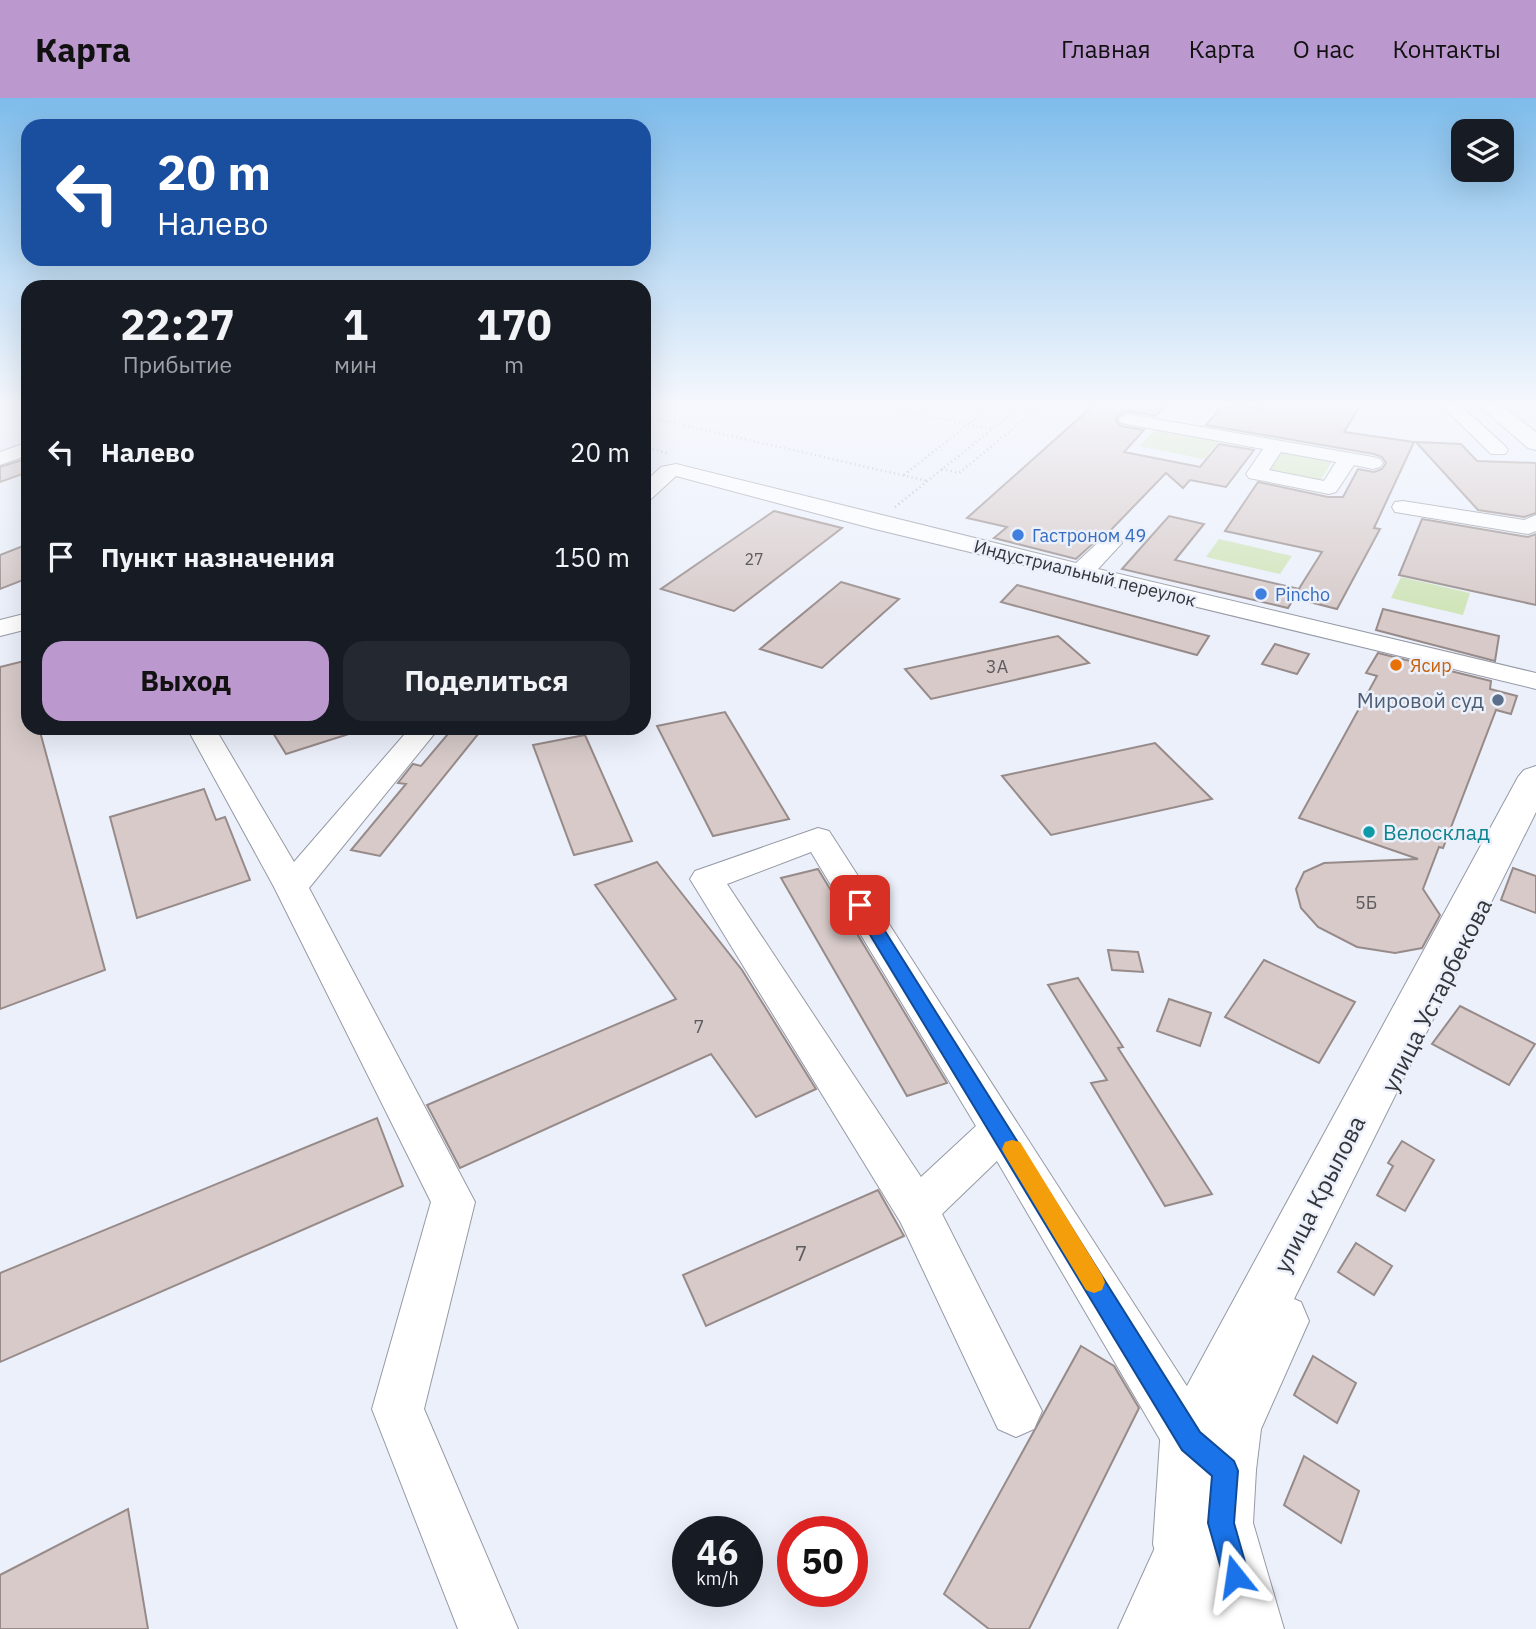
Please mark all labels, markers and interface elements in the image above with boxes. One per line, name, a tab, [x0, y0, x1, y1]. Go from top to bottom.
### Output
text: Карта	[35, 28, 131, 71]
text: Главная	[1061, 33, 1151, 65]
text: Карта	[1189, 33, 1255, 65]
text: О нас	[1293, 33, 1354, 65]
text: Контакты	[1392, 33, 1501, 65]
map controls	[1451, 119, 1514, 182]
button: layers	[1451, 119, 1514, 182]
text: 20 m	[157, 140, 271, 203]
icon: left	[42, 147, 133, 238]
text: Налево	[157, 202, 268, 244]
text: 22:27	[120, 297, 235, 352]
text: 1	[343, 297, 368, 352]
text: 170	[476, 297, 552, 352]
text: Прибытие	[123, 349, 232, 379]
text: мин	[334, 349, 377, 379]
text: m	[504, 349, 524, 379]
icon: left	[42, 433, 80, 471]
text: Налево	[101, 435, 195, 469]
text: 20 m	[570, 435, 630, 469]
place label: Гастроном 49	[1032, 524, 1146, 547]
marker: Гастроном 49	[1010, 527, 1026, 543]
street label: Индустриальный переулок	[971, 534, 1199, 612]
icon: arrive	[42, 538, 80, 576]
text: Пункт назначения	[101, 540, 335, 574]
text: 150 m	[554, 540, 630, 574]
house number: 27	[744, 549, 764, 569]
place label: Pincho	[1275, 583, 1330, 606]
marker: Pincho	[1253, 586, 1269, 602]
button: Выход	[42, 641, 329, 721]
button: Поделиться	[343, 641, 630, 721]
place label: Ясир	[1410, 654, 1452, 677]
house number: 3А	[986, 655, 1009, 678]
marker: Ясир	[1388, 657, 1404, 673]
place label: Мировой суд	[1357, 686, 1484, 714]
marker: Мировой суд	[1490, 692, 1506, 708]
place label: Велосклад	[1383, 818, 1490, 846]
marker: Велосклад	[1361, 824, 1377, 840]
pin	[830, 875, 890, 935]
icon: arrive	[841, 886, 879, 924]
house number: 5Б	[1355, 891, 1377, 914]
street label: улица Устарбекова	[1373, 892, 1499, 1097]
house number: 7	[694, 1015, 704, 1038]
street label: улица Крылова	[1266, 1110, 1372, 1278]
house number: 7	[795, 1239, 807, 1267]
speed limit sign: 50	[777, 1516, 868, 1607]
text: 46	[696, 1529, 739, 1575]
position arrow	[1198, 1539, 1272, 1613]
text: km/h	[696, 1567, 739, 1590]

